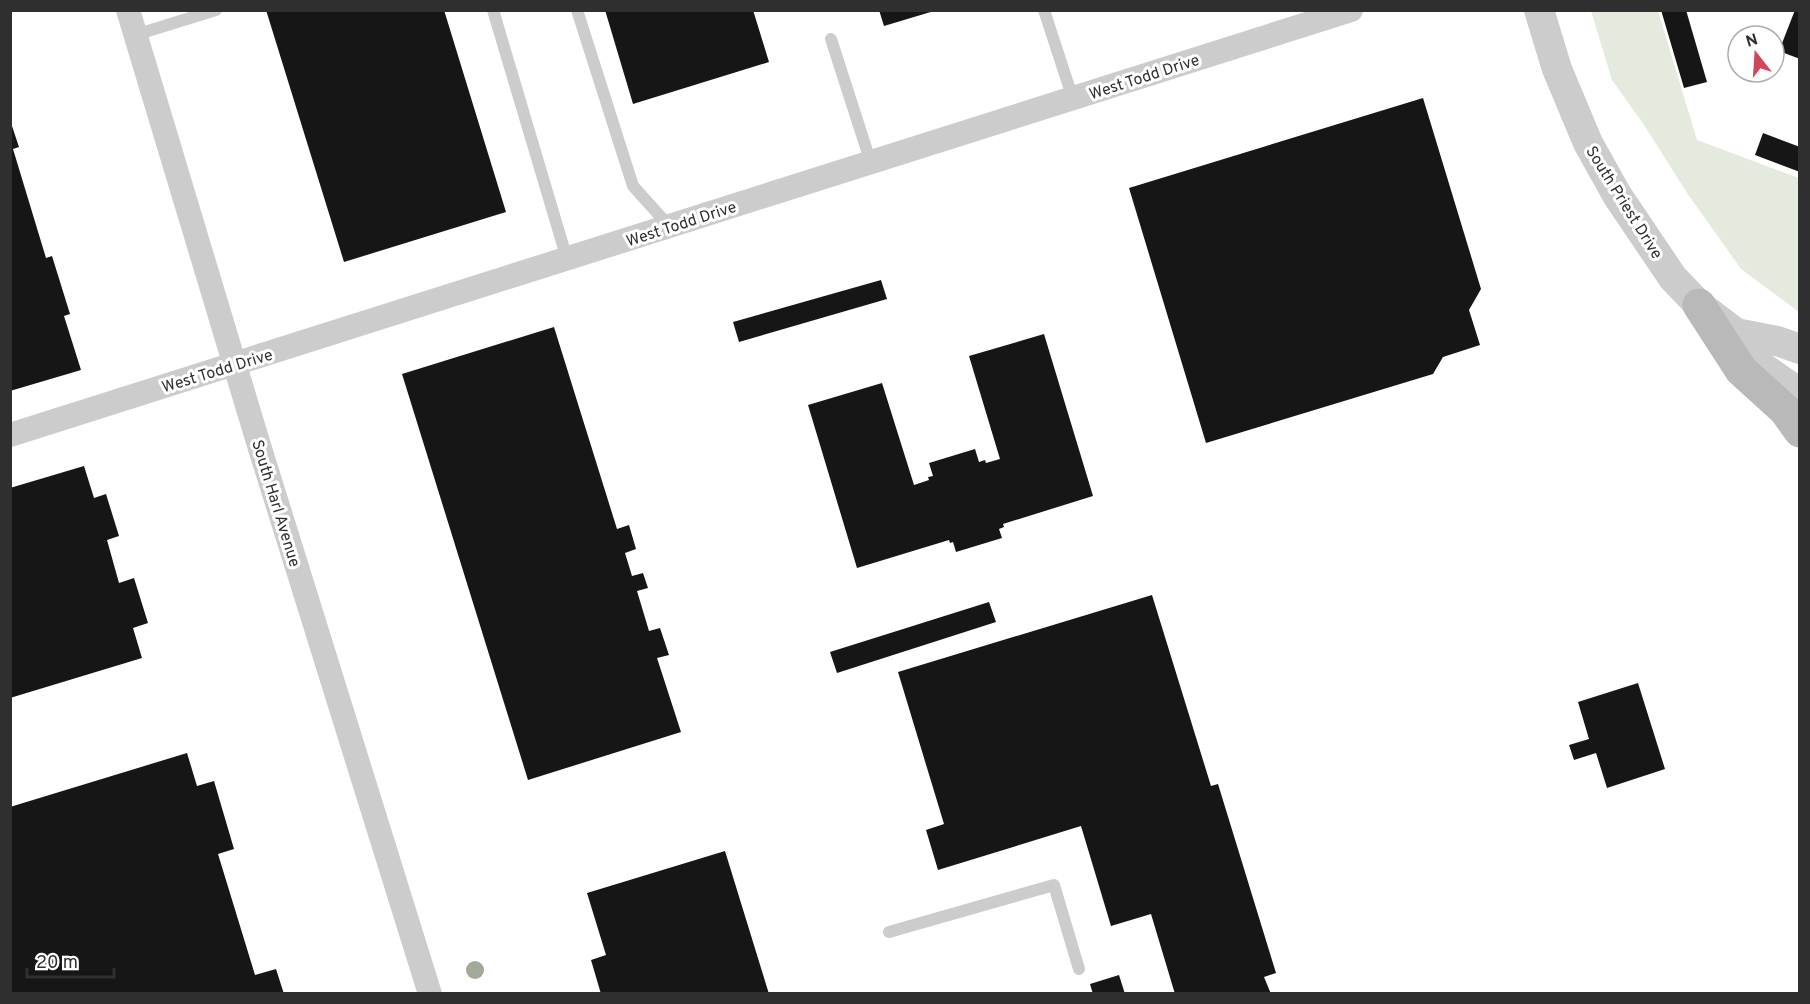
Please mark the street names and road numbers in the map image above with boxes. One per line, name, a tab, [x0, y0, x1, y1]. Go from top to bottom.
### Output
street label: West Todd Drive	[1087, 51, 1202, 105]
street label: South Priest Drive	[1581, 143, 1666, 263]
street label: West Todd Drive	[624, 198, 739, 252]
street label: West Todd Drive	[160, 346, 275, 398]
street label: South Harl Avenue	[246, 438, 304, 570]

